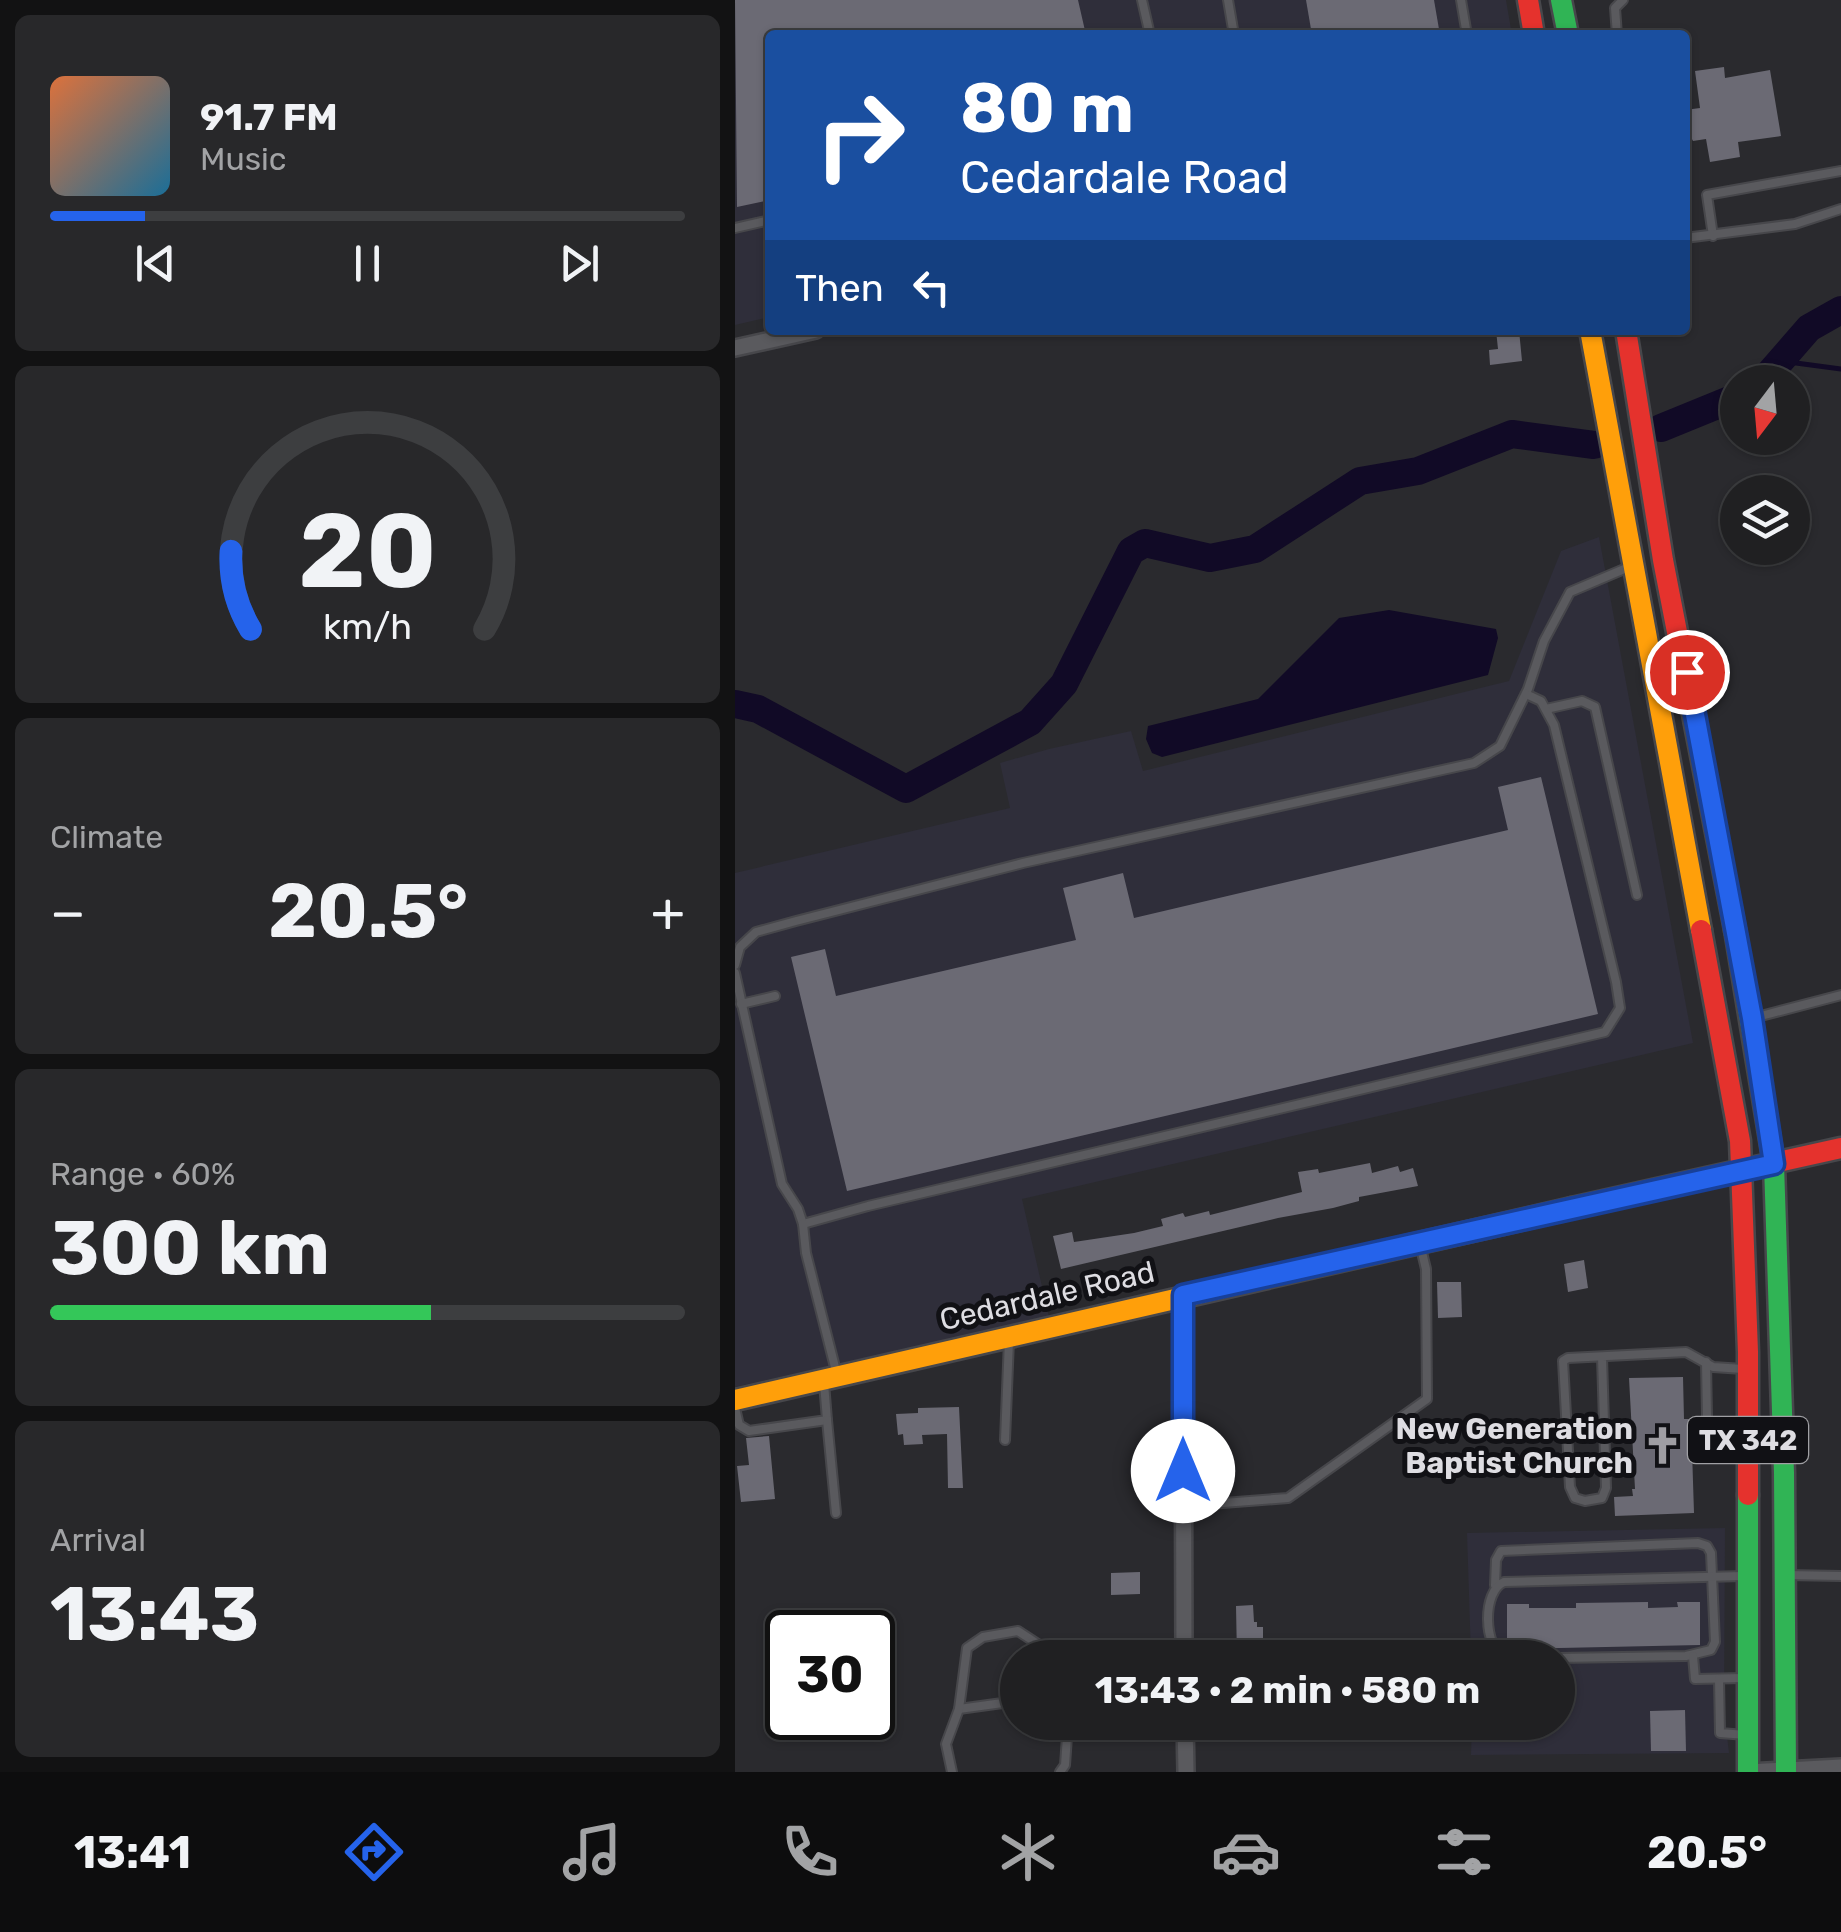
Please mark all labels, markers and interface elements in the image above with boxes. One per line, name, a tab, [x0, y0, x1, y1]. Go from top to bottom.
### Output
text: 80 m	[960, 67, 1134, 150]
icon: right	[795, 70, 925, 200]
text: 91.7 FM	[200, 94, 338, 140]
text: Music	[200, 140, 286, 178]
text: Cedardale Road	[960, 151, 1289, 204]
icon: previous	[128, 236, 183, 291]
icon: pause	[340, 236, 395, 291]
icon: next	[552, 236, 607, 291]
icon: left	[904, 260, 959, 315]
text: Then	[795, 265, 884, 311]
north arrow	[1720, 365, 1810, 455]
map controls	[1720, 365, 1810, 565]
button: layers	[1720, 475, 1810, 565]
text: 20	[298, 490, 437, 613]
text: km/h	[323, 606, 412, 648]
pin	[1645, 630, 1730, 715]
icon: arrive	[1660, 645, 1715, 700]
text: Climate	[50, 818, 163, 856]
text: 20.5°	[268, 867, 468, 956]
text: −	[50, 880, 86, 945]
text: +	[651, 880, 685, 945]
text: Range · 60%	[50, 1155, 235, 1193]
text: 300 km	[50, 1204, 330, 1293]
street label: Cedardale Road	[936, 1254, 1158, 1338]
place label: New Generation Baptist Church	[1396, 1411, 1633, 1481]
road number: TX 342	[1688, 1417, 1808, 1463]
position arrow	[1131, 1419, 1235, 1523]
church icon: New Generation Baptist Church	[1642, 1425, 1684, 1467]
text: Arrival	[50, 1521, 146, 1559]
text: 13:43	[50, 1570, 259, 1659]
speed limit sign: 30	[765, 1610, 895, 1740]
text: 13:43 · 2 min · 580 m	[1095, 1667, 1480, 1713]
icon: directions	[339, 1817, 409, 1887]
icon: music	[557, 1817, 627, 1887]
icon: phone	[775, 1817, 845, 1887]
icon: climate	[993, 1817, 1063, 1887]
icon: car	[1211, 1817, 1281, 1887]
icon: filters	[1429, 1817, 1499, 1887]
text: 13:41	[74, 1826, 191, 1879]
text: 20.5°	[1647, 1826, 1767, 1879]

